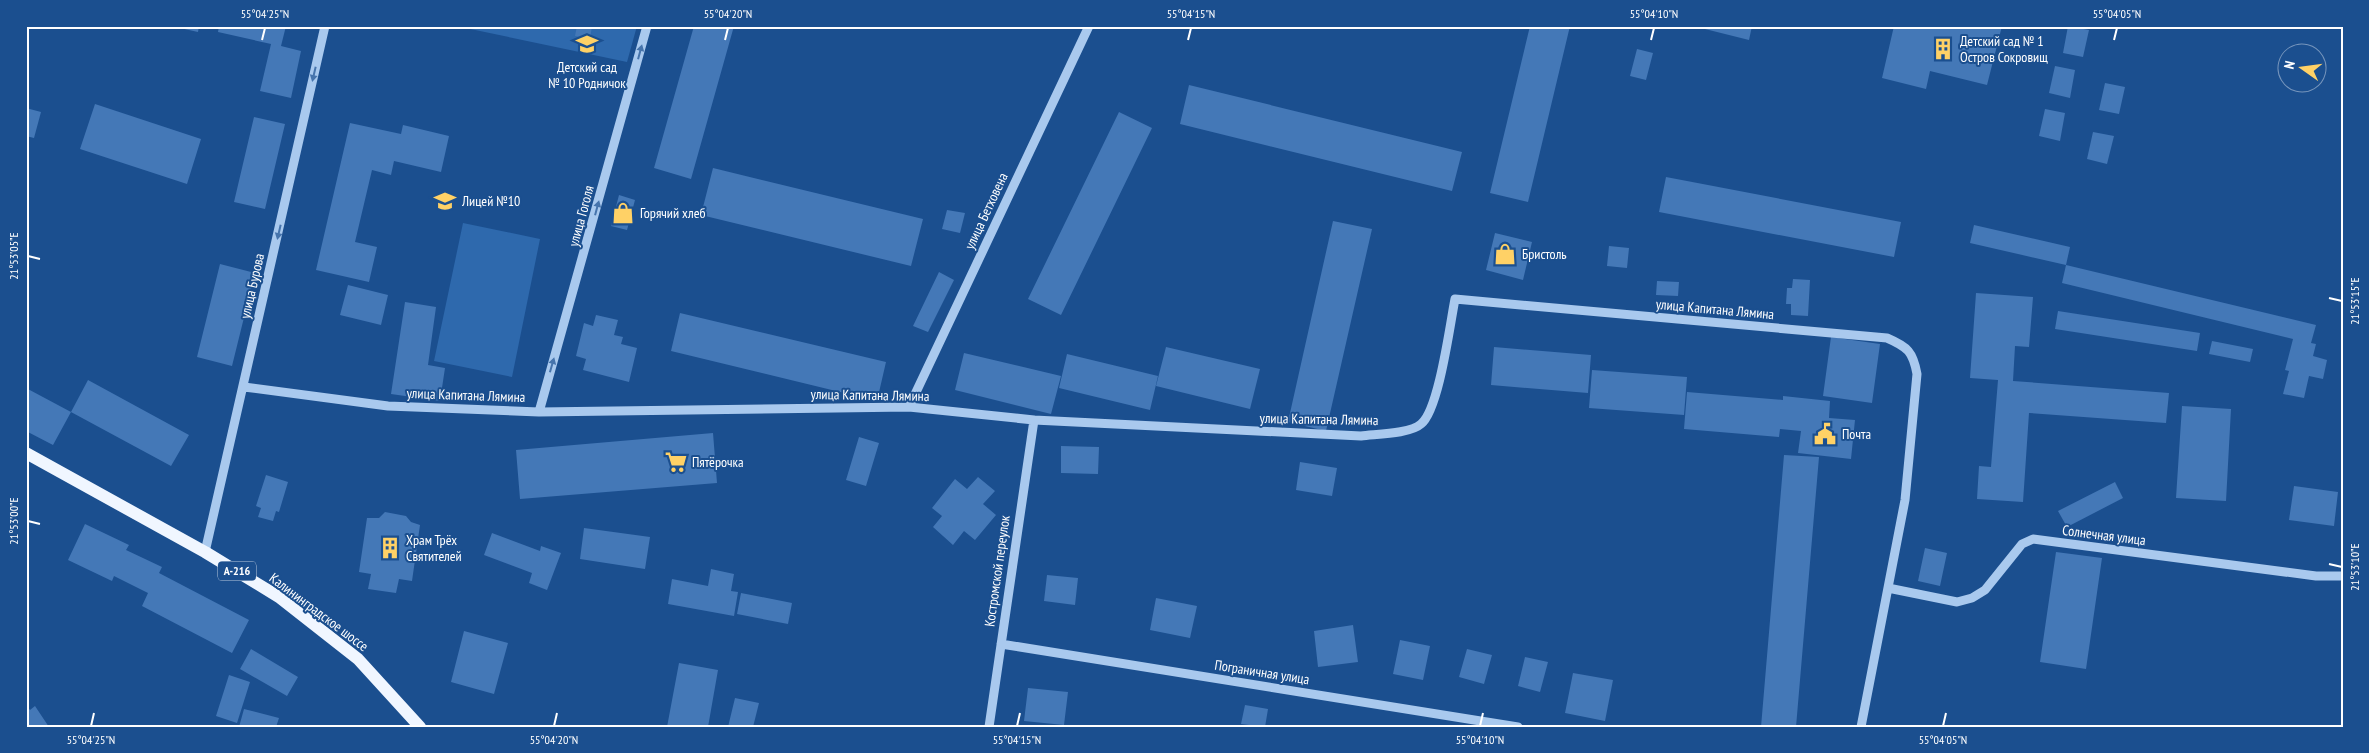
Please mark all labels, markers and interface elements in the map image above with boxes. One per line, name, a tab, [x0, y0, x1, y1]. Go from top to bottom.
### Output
text: 55°04'25"N	[241, 6, 289, 21]
text: 55°04'20"N	[704, 6, 752, 21]
text: 55°04'15"N	[1167, 6, 1215, 21]
text: 55°04'10"N	[1630, 6, 1678, 21]
text: 55°04'05"N	[2093, 6, 2141, 21]
school or university icon: Детский сад № 10 Родничок	[574, 31, 600, 57]
place label: Детский сад № 1 Остров Сокровищ	[1960, 32, 2048, 66]
building icon: Детский сад № 1 Остров Сокровищ	[1930, 36, 1956, 62]
north arrow	[2276, 42, 2326, 92]
one-way arrow	[636, 44, 644, 59]
place label: Детский сад № 10 Родничок	[548, 58, 626, 92]
text: N	[2280, 59, 2299, 71]
one-way arrow	[310, 66, 318, 81]
street label: улица Бетховена	[960, 170, 1012, 252]
street label: улица Гоголя	[564, 183, 598, 249]
school or university icon: Лицей №10	[432, 188, 458, 214]
place label: Лицей №10	[461, 192, 520, 210]
shop icon: Горячий хлеб	[610, 200, 636, 226]
one-way arrow	[593, 201, 601, 216]
place label: Горячий хлеб	[640, 204, 706, 222]
one-way arrow	[275, 225, 283, 240]
text: 21°53'05"E	[6, 232, 21, 280]
shop icon: Бристоль	[1492, 241, 1518, 267]
place label: Бристоль	[1522, 245, 1567, 263]
street label: улица Бурова	[236, 252, 268, 320]
text: 21°53'15"E	[2347, 277, 2362, 325]
street label: улица Капитана Лямина	[1655, 295, 1775, 323]
one-way arrow	[549, 357, 557, 372]
street label: улица Капитана Лямина	[406, 384, 526, 406]
street label: улица Капитана Лямина	[811, 385, 929, 405]
street label: улица Капитана Лямина	[1260, 409, 1378, 429]
public building icon: Почта	[1812, 421, 1838, 447]
place label: Почта	[1842, 425, 1871, 443]
supermarket icon: Пятёрочка	[663, 449, 689, 475]
place label: Пятёрочка	[692, 453, 744, 471]
text: 21°53'00"E	[6, 497, 21, 545]
street label: Костромской переулок	[980, 514, 1014, 628]
street label: Солнечная улица	[2061, 521, 2147, 549]
place label: Храм Трёх Святителей	[406, 531, 462, 565]
building icon: Храм Трёх Святителей	[377, 535, 403, 561]
text: 21°53'10"E	[2347, 543, 2362, 591]
road number: А-216	[218, 562, 256, 580]
street label: Калининградское шоссе	[266, 569, 372, 655]
street label: Пограничная улица	[1213, 656, 1311, 688]
text: 55°04'25"N	[67, 732, 115, 747]
text: 55°04'20"N	[530, 732, 578, 747]
text: 55°04'15"N	[993, 732, 1041, 747]
text: 55°04'10"N	[1456, 732, 1504, 747]
text: 55°04'05"N	[1919, 732, 1967, 747]

